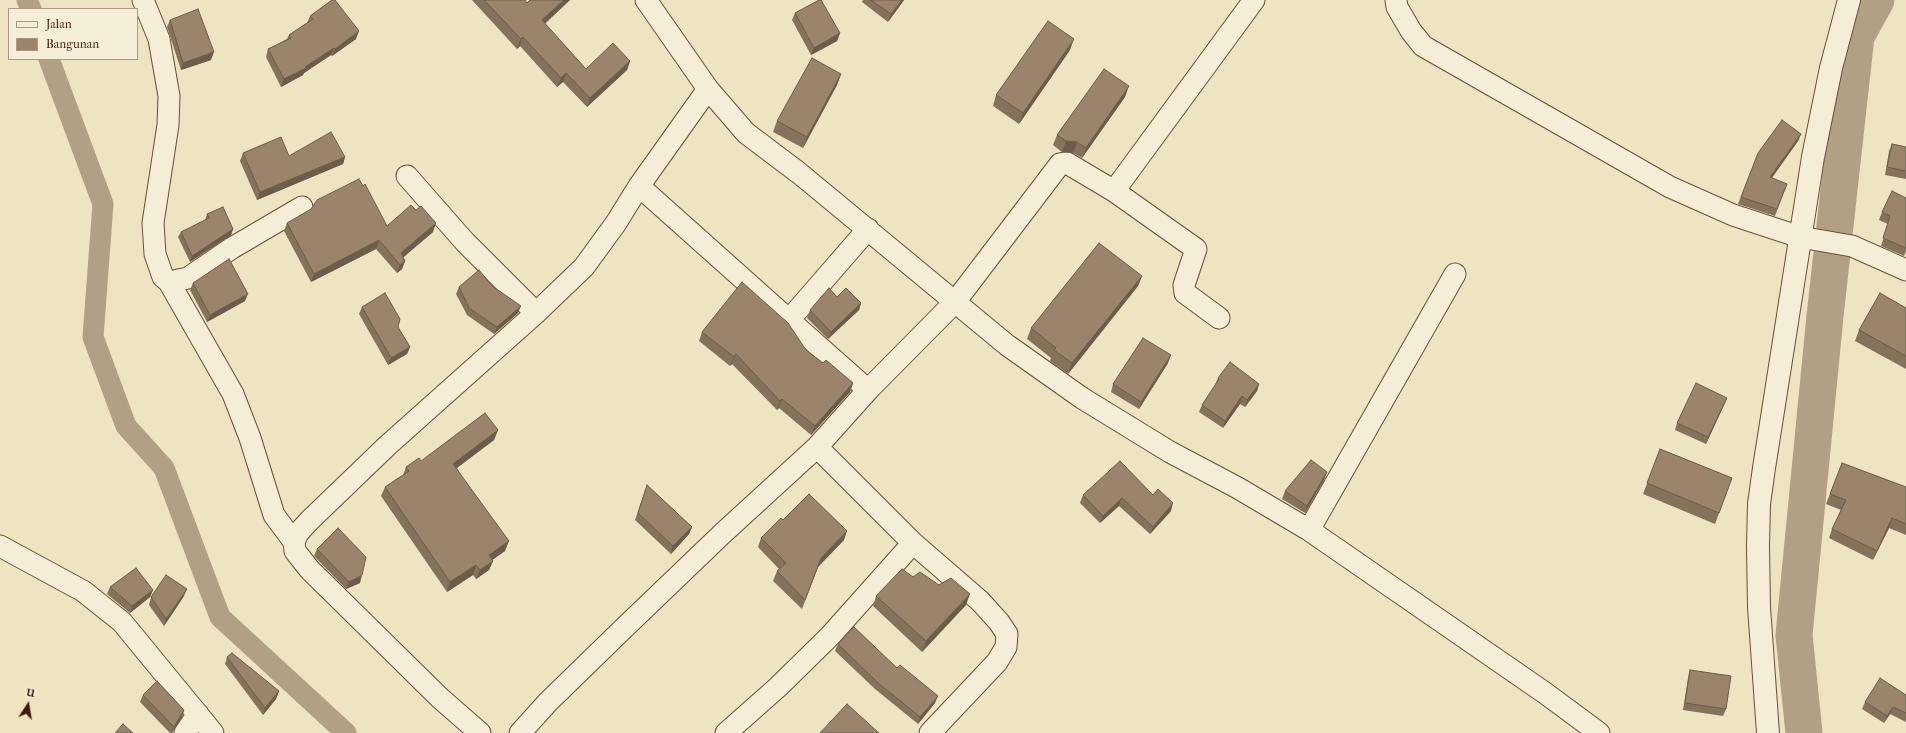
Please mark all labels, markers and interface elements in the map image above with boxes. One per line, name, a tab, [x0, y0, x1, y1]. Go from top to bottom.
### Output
legend	[8, 8, 138, 60]
text: Jalan	[46, 17, 72, 31]
text: Bangunan	[46, 37, 99, 51]
north arrow	[8, 685, 48, 725]
text: U	[25, 686, 36, 700]

